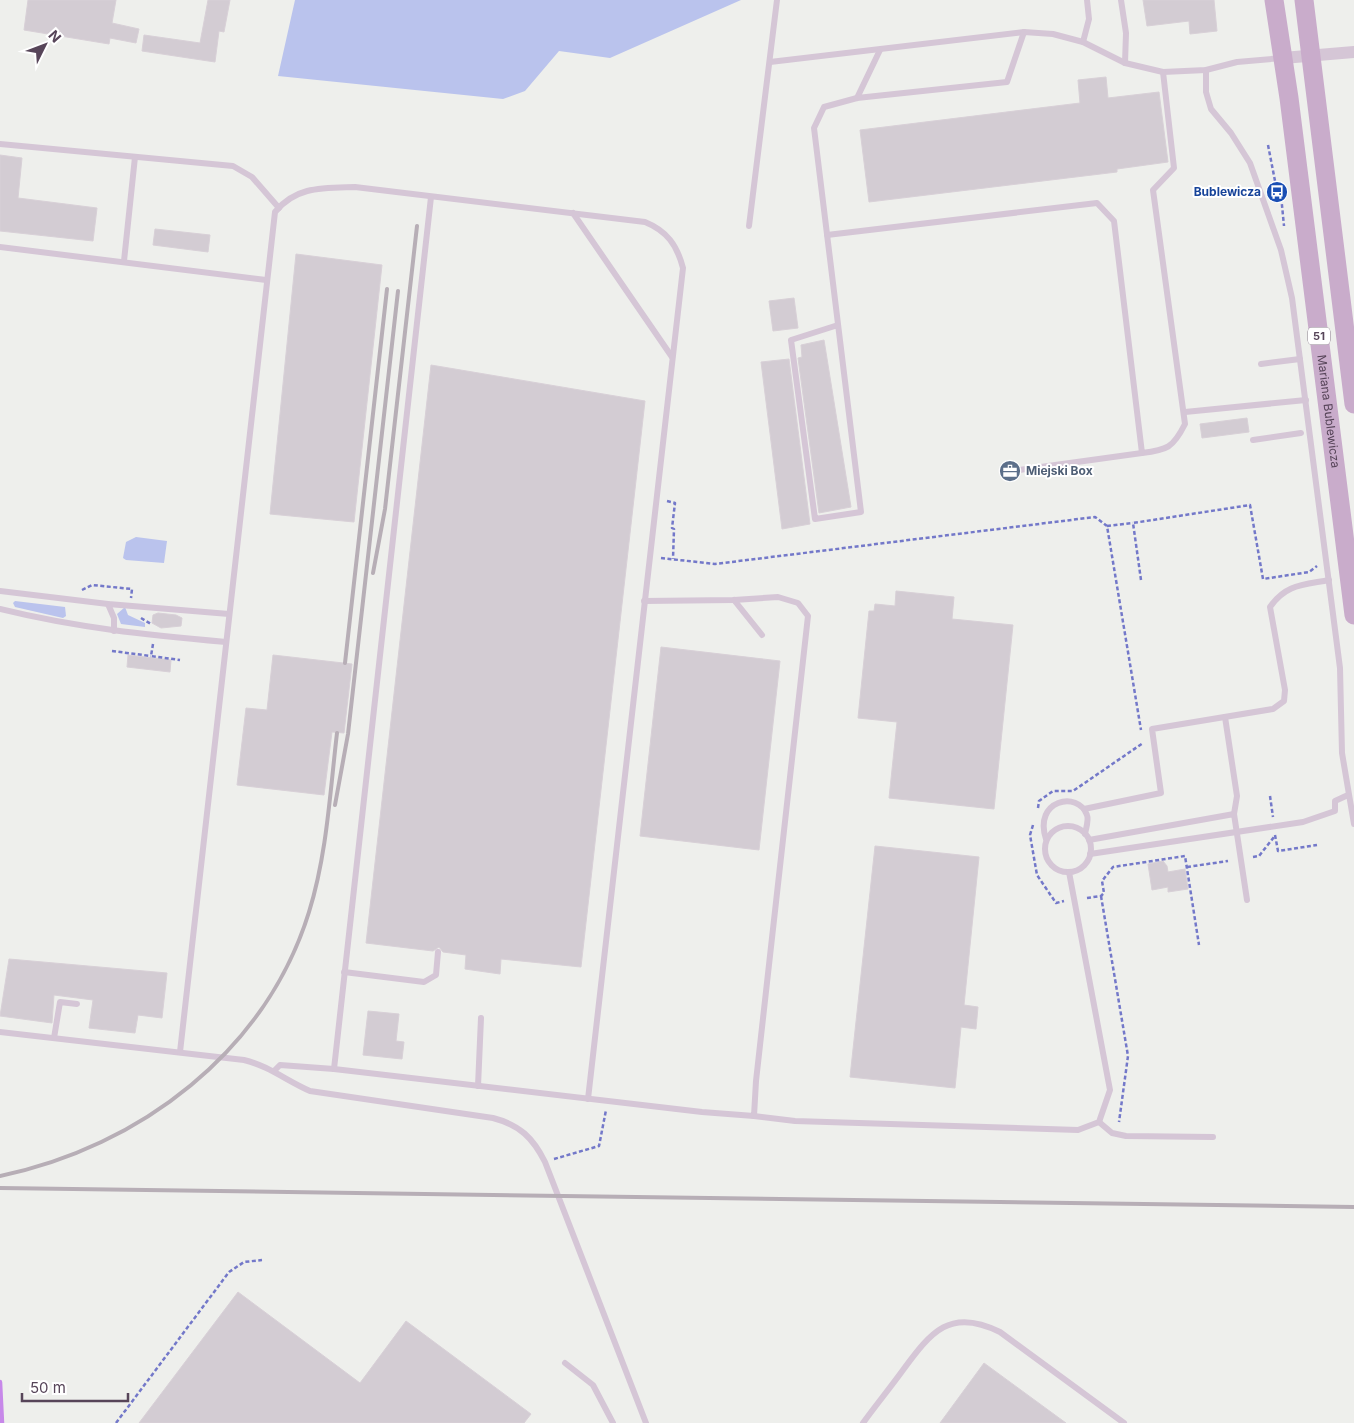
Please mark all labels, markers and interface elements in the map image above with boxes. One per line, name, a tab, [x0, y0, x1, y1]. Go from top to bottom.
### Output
north arrow	[20, 20, 70, 70]
text: N	[45, 26, 65, 46]
bus stop icon: Bublewicza	[1265, 180, 1289, 204]
place label: Bublewicza	[1194, 184, 1261, 199]
road number: 51	[1308, 328, 1330, 344]
street label: Mariana Bublewicza	[1314, 354, 1343, 469]
office icon: Miejski Box	[998, 459, 1022, 483]
place label: Miejski Box	[1026, 463, 1093, 478]
scale bar	[22, 1370, 129, 1402]
text: 50 m	[30, 1378, 66, 1397]

